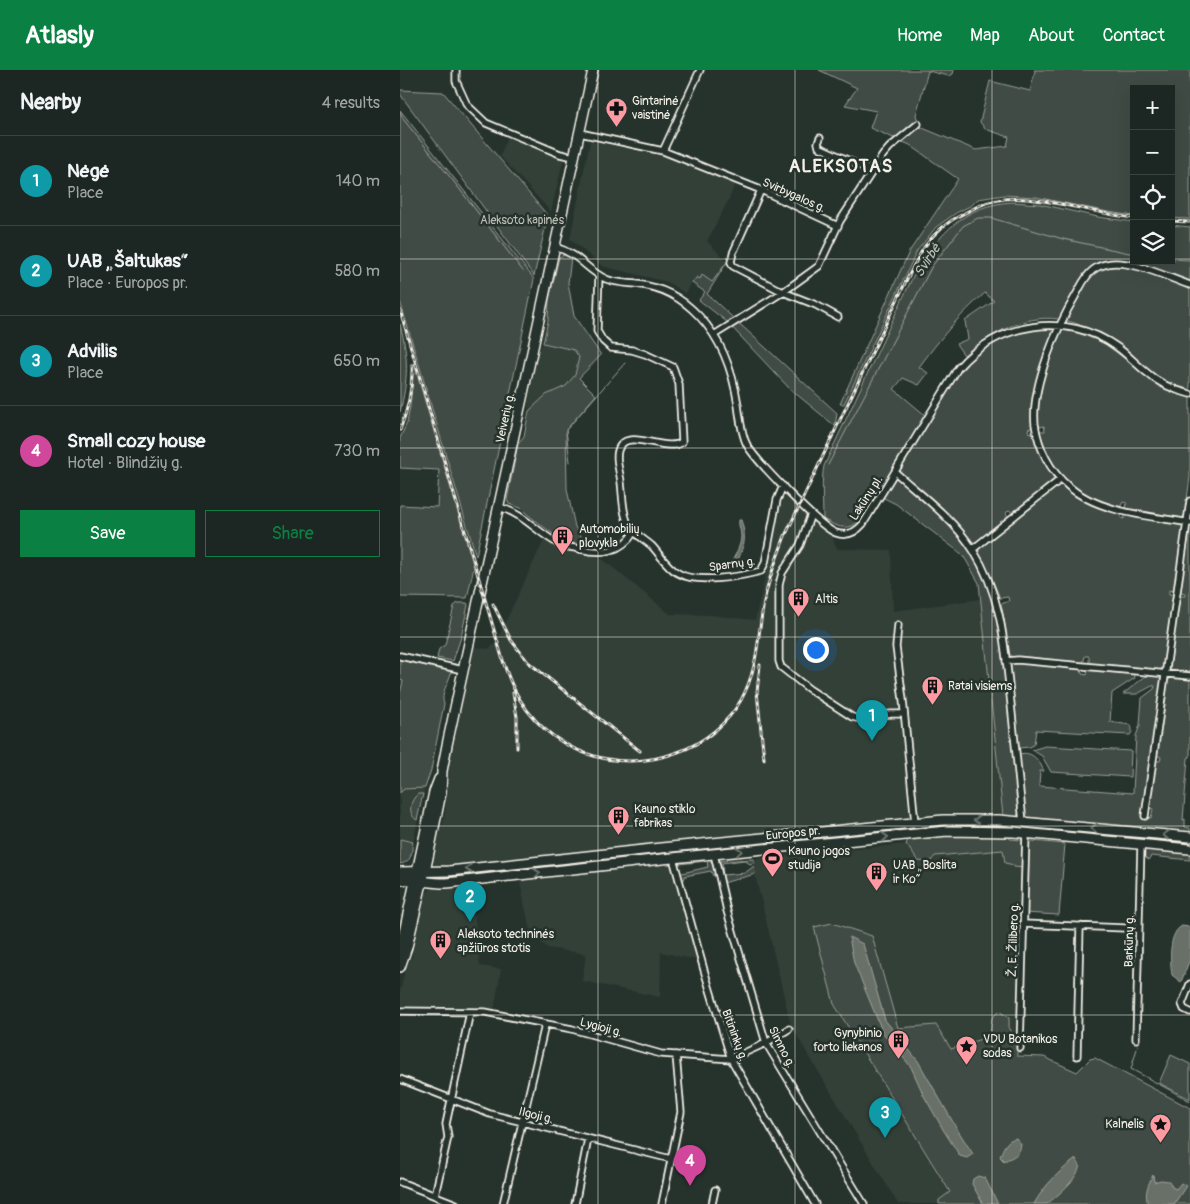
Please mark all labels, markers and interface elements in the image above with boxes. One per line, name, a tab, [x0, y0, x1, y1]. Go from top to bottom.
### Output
text: Atlasly	[25, 21, 94, 50]
text: Home	[897, 24, 942, 47]
text: Map	[970, 24, 1000, 47]
text: About	[1028, 24, 1074, 47]
text: Contact	[1102, 24, 1165, 47]
map controls	[1130, 85, 1175, 265]
button: +	[1130, 85, 1175, 130]
text: Nearby	[20, 89, 81, 116]
text: 4 results	[322, 93, 380, 113]
place label: Gintarinė vaistinė	[631, 94, 679, 123]
pharmacy icon: Gintarinė vaistinė	[604, 96, 628, 127]
button: −	[1130, 130, 1175, 175]
district label: ALEKSOTAS	[789, 155, 893, 178]
text: Nėgė	[67, 159, 110, 183]
text: 1	[33, 171, 39, 191]
text: 140 m	[336, 171, 380, 191]
street label: Svirbygalos g.	[760, 175, 828, 216]
button: locate	[1130, 175, 1175, 220]
text: Place	[67, 183, 103, 203]
park label: Aleksoto kapinės	[480, 213, 565, 228]
button: layers	[1130, 220, 1175, 265]
water label: Svirbė	[910, 239, 945, 280]
text: UAB „Šaltukas“	[67, 249, 189, 273]
text: 2	[32, 261, 40, 281]
text: 580 m	[335, 261, 380, 281]
text: Place · Europos pr.	[67, 273, 188, 293]
text: Advilis	[67, 339, 117, 363]
text: 3	[32, 351, 40, 371]
text: 650 m	[333, 351, 380, 371]
text: Place	[67, 363, 103, 383]
street label: Veiverių g.	[493, 392, 518, 445]
text: Small cozy house	[67, 429, 205, 453]
text: 4	[31, 441, 41, 461]
text: 730 m	[334, 441, 380, 461]
text: Hotel · Blindžių g.	[67, 453, 183, 473]
street label: Lakūnų pl.	[846, 473, 886, 523]
button: Save	[20, 510, 195, 557]
button: Share	[205, 510, 380, 557]
place label: Automobilių plovykla	[579, 522, 640, 551]
building icon: Automobilių plovykla	[551, 524, 575, 555]
street label: Sparnų g.	[708, 554, 756, 575]
building icon: Altis	[787, 587, 811, 618]
place label: Altis	[815, 592, 839, 607]
your location	[803, 637, 829, 663]
building icon: Ratai visiems	[920, 674, 944, 705]
place label: Ratai visiems	[948, 679, 1013, 694]
pin: 1	[856, 700, 888, 741]
place label: Kauno stiklo fabrikas	[634, 802, 696, 831]
building icon: Kauno stiklo fabrikas	[606, 804, 630, 835]
one-way arrow	[973, 815, 981, 825]
street label: Europos pr.	[765, 823, 821, 844]
one-way arrow	[1089, 823, 1097, 834]
one-way arrow	[1162, 830, 1170, 841]
one-way arrow	[881, 832, 889, 843]
place label: Kauno jogos studija	[788, 844, 850, 873]
one-way arrow	[735, 846, 743, 857]
sports icon: Kauno jogos studija	[760, 846, 784, 877]
place label: UAB „Boslita ir Ko“	[893, 858, 957, 887]
building icon: UAB „Boslita ir Ko“	[865, 860, 889, 891]
one-way arrow	[464, 863, 472, 874]
one-way arrow	[534, 868, 542, 879]
pin: 2	[454, 881, 486, 922]
street label: Ž. E. Žilibero g.	[1004, 903, 1022, 977]
street label: Barkūnų g.	[1122, 915, 1137, 967]
place label: Aleksoto techninės apžiūros stotis	[457, 927, 555, 956]
building icon: Aleksoto techninės apžiūros stotis	[429, 929, 453, 960]
street label: Bitininkų g.	[718, 1007, 751, 1063]
street label: Lygioji g.	[578, 1015, 623, 1040]
street label: Simno g.	[765, 1024, 798, 1070]
place label: Gynybinio forto liekanos	[813, 1026, 883, 1055]
building icon: Gynybinio forto liekanos	[886, 1028, 910, 1059]
place label: VDU Botanikos sodas	[983, 1032, 1058, 1061]
place icon: VDU Botanikos sodas	[955, 1034, 979, 1065]
pin: 3	[869, 1097, 901, 1138]
street label: Ilgoji g.	[517, 1104, 555, 1127]
place icon: Kalnelis	[1148, 1112, 1172, 1143]
place label: Kalnelis	[1105, 1117, 1145, 1132]
pin: 4	[674, 1145, 706, 1186]

